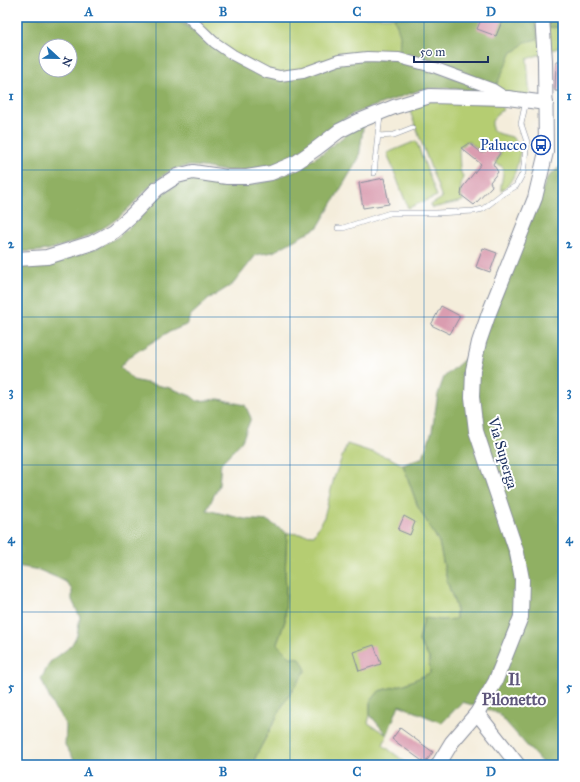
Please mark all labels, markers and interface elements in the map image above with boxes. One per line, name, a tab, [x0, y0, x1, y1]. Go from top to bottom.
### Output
text: A	[84, 4, 94, 20]
text: B	[219, 4, 228, 20]
text: C	[353, 4, 362, 20]
text: D	[486, 4, 496, 20]
north arrow	[38, 38, 78, 78]
scale bar	[414, 38, 488, 64]
text: 50 m	[420, 45, 445, 59]
text: N	[59, 55, 75, 69]
text: 1	[8, 88, 14, 104]
text: 1	[566, 88, 572, 104]
bus stop icon: Palucco	[530, 134, 552, 156]
place label: Palucco	[480, 136, 527, 154]
text: 2	[8, 236, 15, 252]
text: 2	[566, 236, 573, 252]
text: 3	[8, 384, 14, 400]
text: 3	[566, 384, 572, 400]
street label: Via Superga	[484, 414, 522, 491]
text: 4	[7, 531, 15, 547]
text: 4	[565, 531, 573, 547]
district label: Il Pilonetto	[482, 669, 547, 710]
text: 5	[8, 679, 15, 695]
text: 5	[566, 679, 573, 695]
text: A	[84, 764, 94, 780]
text: B	[219, 764, 228, 780]
text: C	[353, 764, 362, 780]
text: D	[486, 764, 496, 780]

